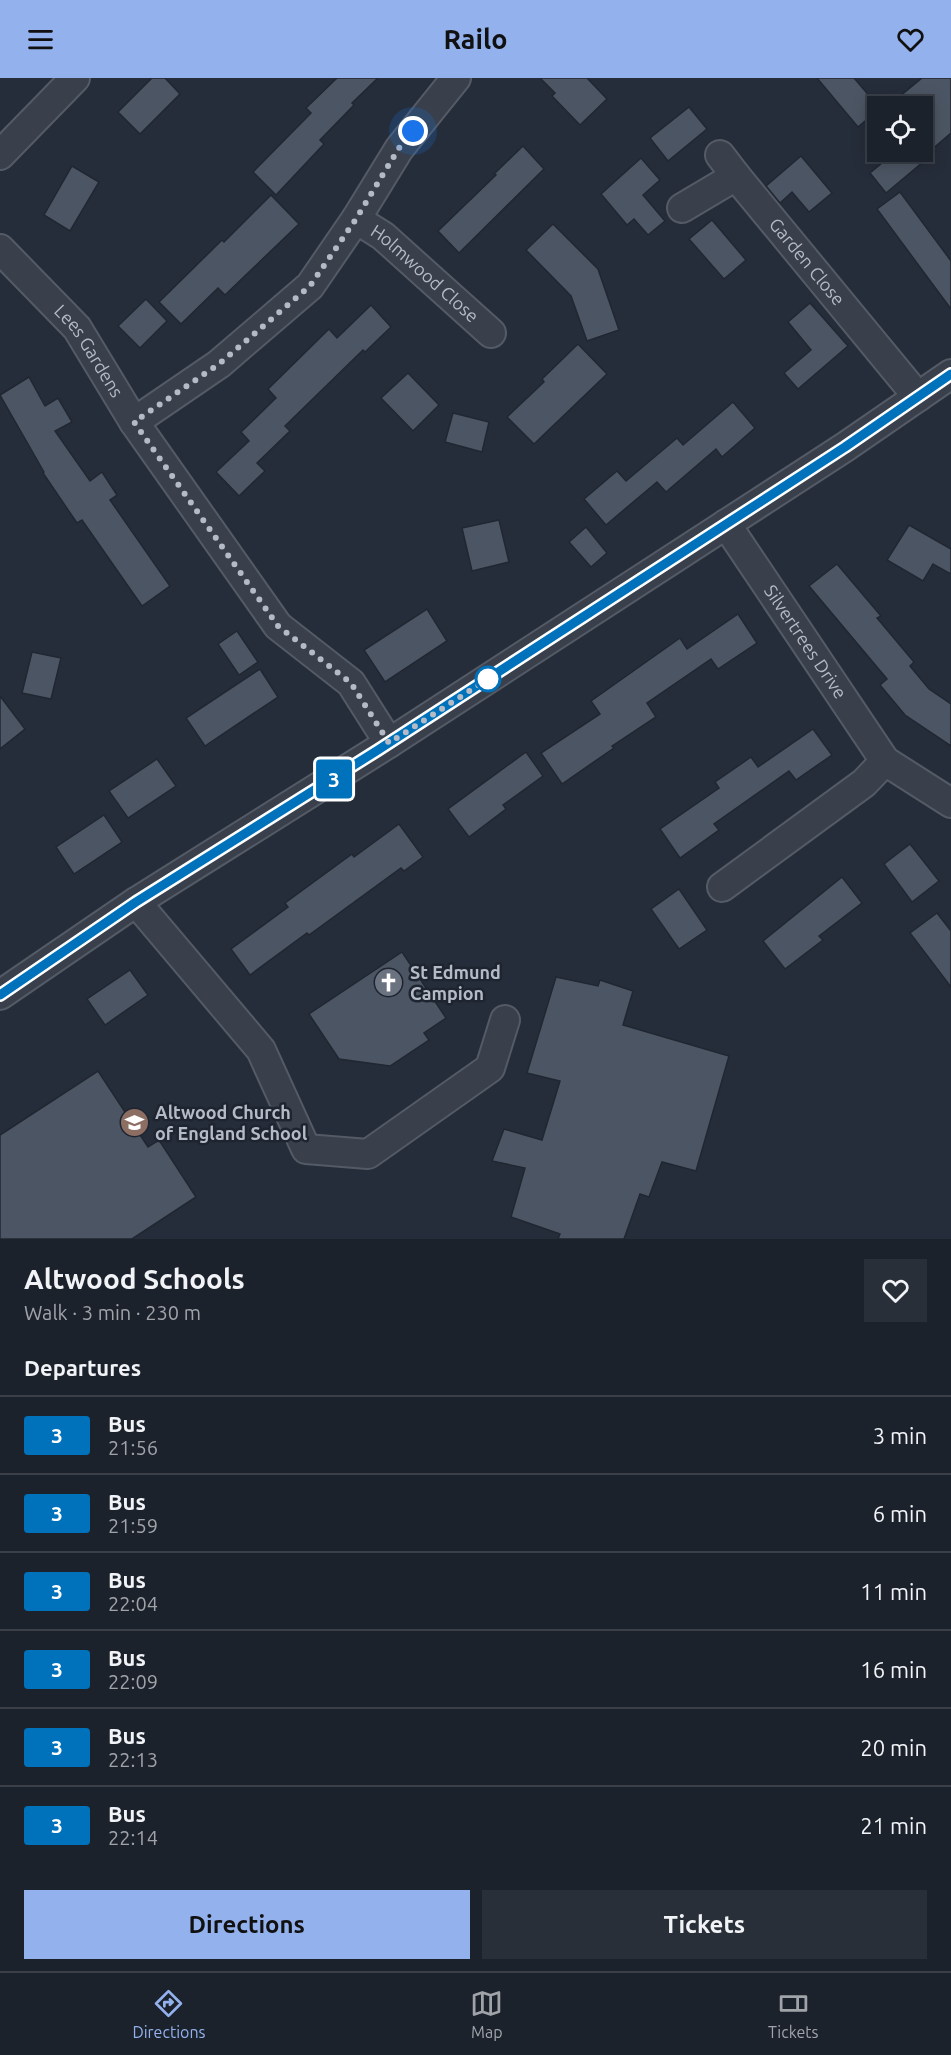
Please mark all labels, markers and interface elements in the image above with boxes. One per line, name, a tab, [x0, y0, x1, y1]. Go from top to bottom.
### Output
icon: menu	[24, 23, 57, 56]
icon: heart	[894, 23, 927, 56]
text: Railo	[444, 24, 507, 54]
map controls	[867, 96, 933, 162]
button: locate	[867, 96, 933, 162]
your location	[398, 116, 428, 146]
street label: Garden Close	[766, 214, 849, 309]
street label: Holmwood Close	[368, 220, 483, 326]
street label: Lees Gardens	[51, 300, 128, 401]
street label: Silvertrees Drive	[761, 581, 851, 702]
unlabelled marker	[475, 666, 501, 692]
line badge: 3	[314, 760, 354, 798]
text: 3	[328, 767, 340, 791]
place label: St Edmund Campion	[410, 962, 501, 1003]
church icon: St Edmund Campion	[373, 967, 405, 999]
place label: Altwood Church of England School	[155, 1102, 308, 1143]
school or university icon: Altwood Church of England School	[118, 1107, 150, 1139]
button: heart	[864, 1259, 927, 1322]
text: Altwood Schools	[24, 1263, 245, 1294]
text: Walk · 3 min · 230 m	[24, 1301, 201, 1324]
text: Departures	[24, 1355, 141, 1380]
text: Bus	[108, 1411, 146, 1436]
text: 3	[51, 1423, 63, 1447]
text: 3 min	[873, 1423, 927, 1448]
text: 21:56	[108, 1436, 158, 1459]
text: Bus	[108, 1489, 146, 1514]
text: 3	[51, 1501, 63, 1525]
text: 6 min	[873, 1501, 927, 1526]
text: 21:59	[108, 1514, 158, 1537]
text: Bus	[108, 1567, 146, 1592]
text: 3	[51, 1579, 63, 1603]
text: 11 min	[860, 1579, 927, 1604]
text: 22:04	[108, 1592, 158, 1615]
text: Bus	[108, 1645, 146, 1670]
text: 3	[51, 1657, 63, 1681]
text: 16 min	[860, 1657, 927, 1682]
text: 22:09	[108, 1670, 158, 1693]
text: Bus	[108, 1723, 146, 1748]
text: 3	[51, 1735, 63, 1759]
text: 20 min	[860, 1735, 927, 1760]
text: 22:13	[108, 1748, 158, 1771]
text: Bus	[108, 1801, 146, 1826]
text: 3	[51, 1813, 63, 1837]
text: 21 min	[860, 1813, 927, 1838]
text: 22:14	[108, 1826, 158, 1849]
button: Directions	[24, 1890, 470, 1959]
button: Tickets	[482, 1890, 927, 1959]
tab: Directions	[132, 1987, 206, 2041]
tab: Map	[470, 1987, 503, 2041]
tab: Tickets	[768, 1987, 819, 2041]

